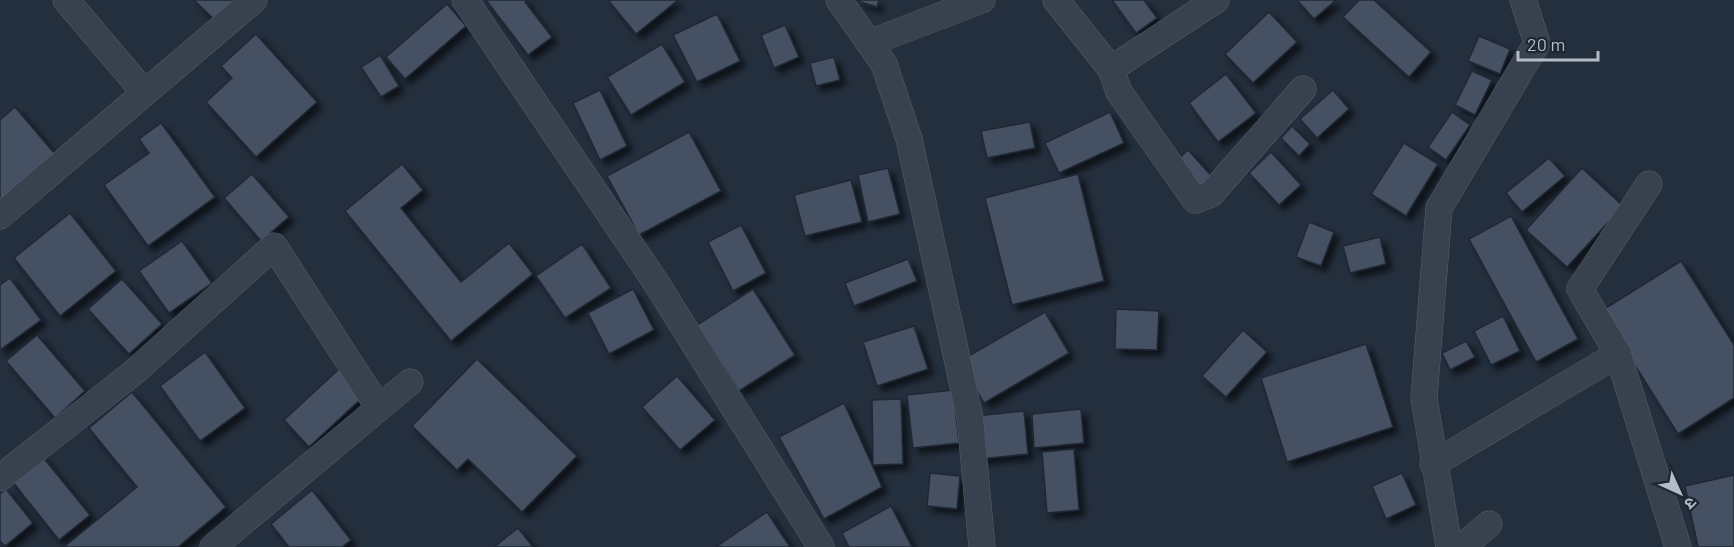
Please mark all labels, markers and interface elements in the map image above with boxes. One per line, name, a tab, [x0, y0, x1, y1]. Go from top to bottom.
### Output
scale bar	[1518, 24, 1598, 62]
text: 20 m	[1527, 33, 1565, 55]
north arrow	[1650, 463, 1710, 523]
text: उ	[1680, 494, 1701, 514]

